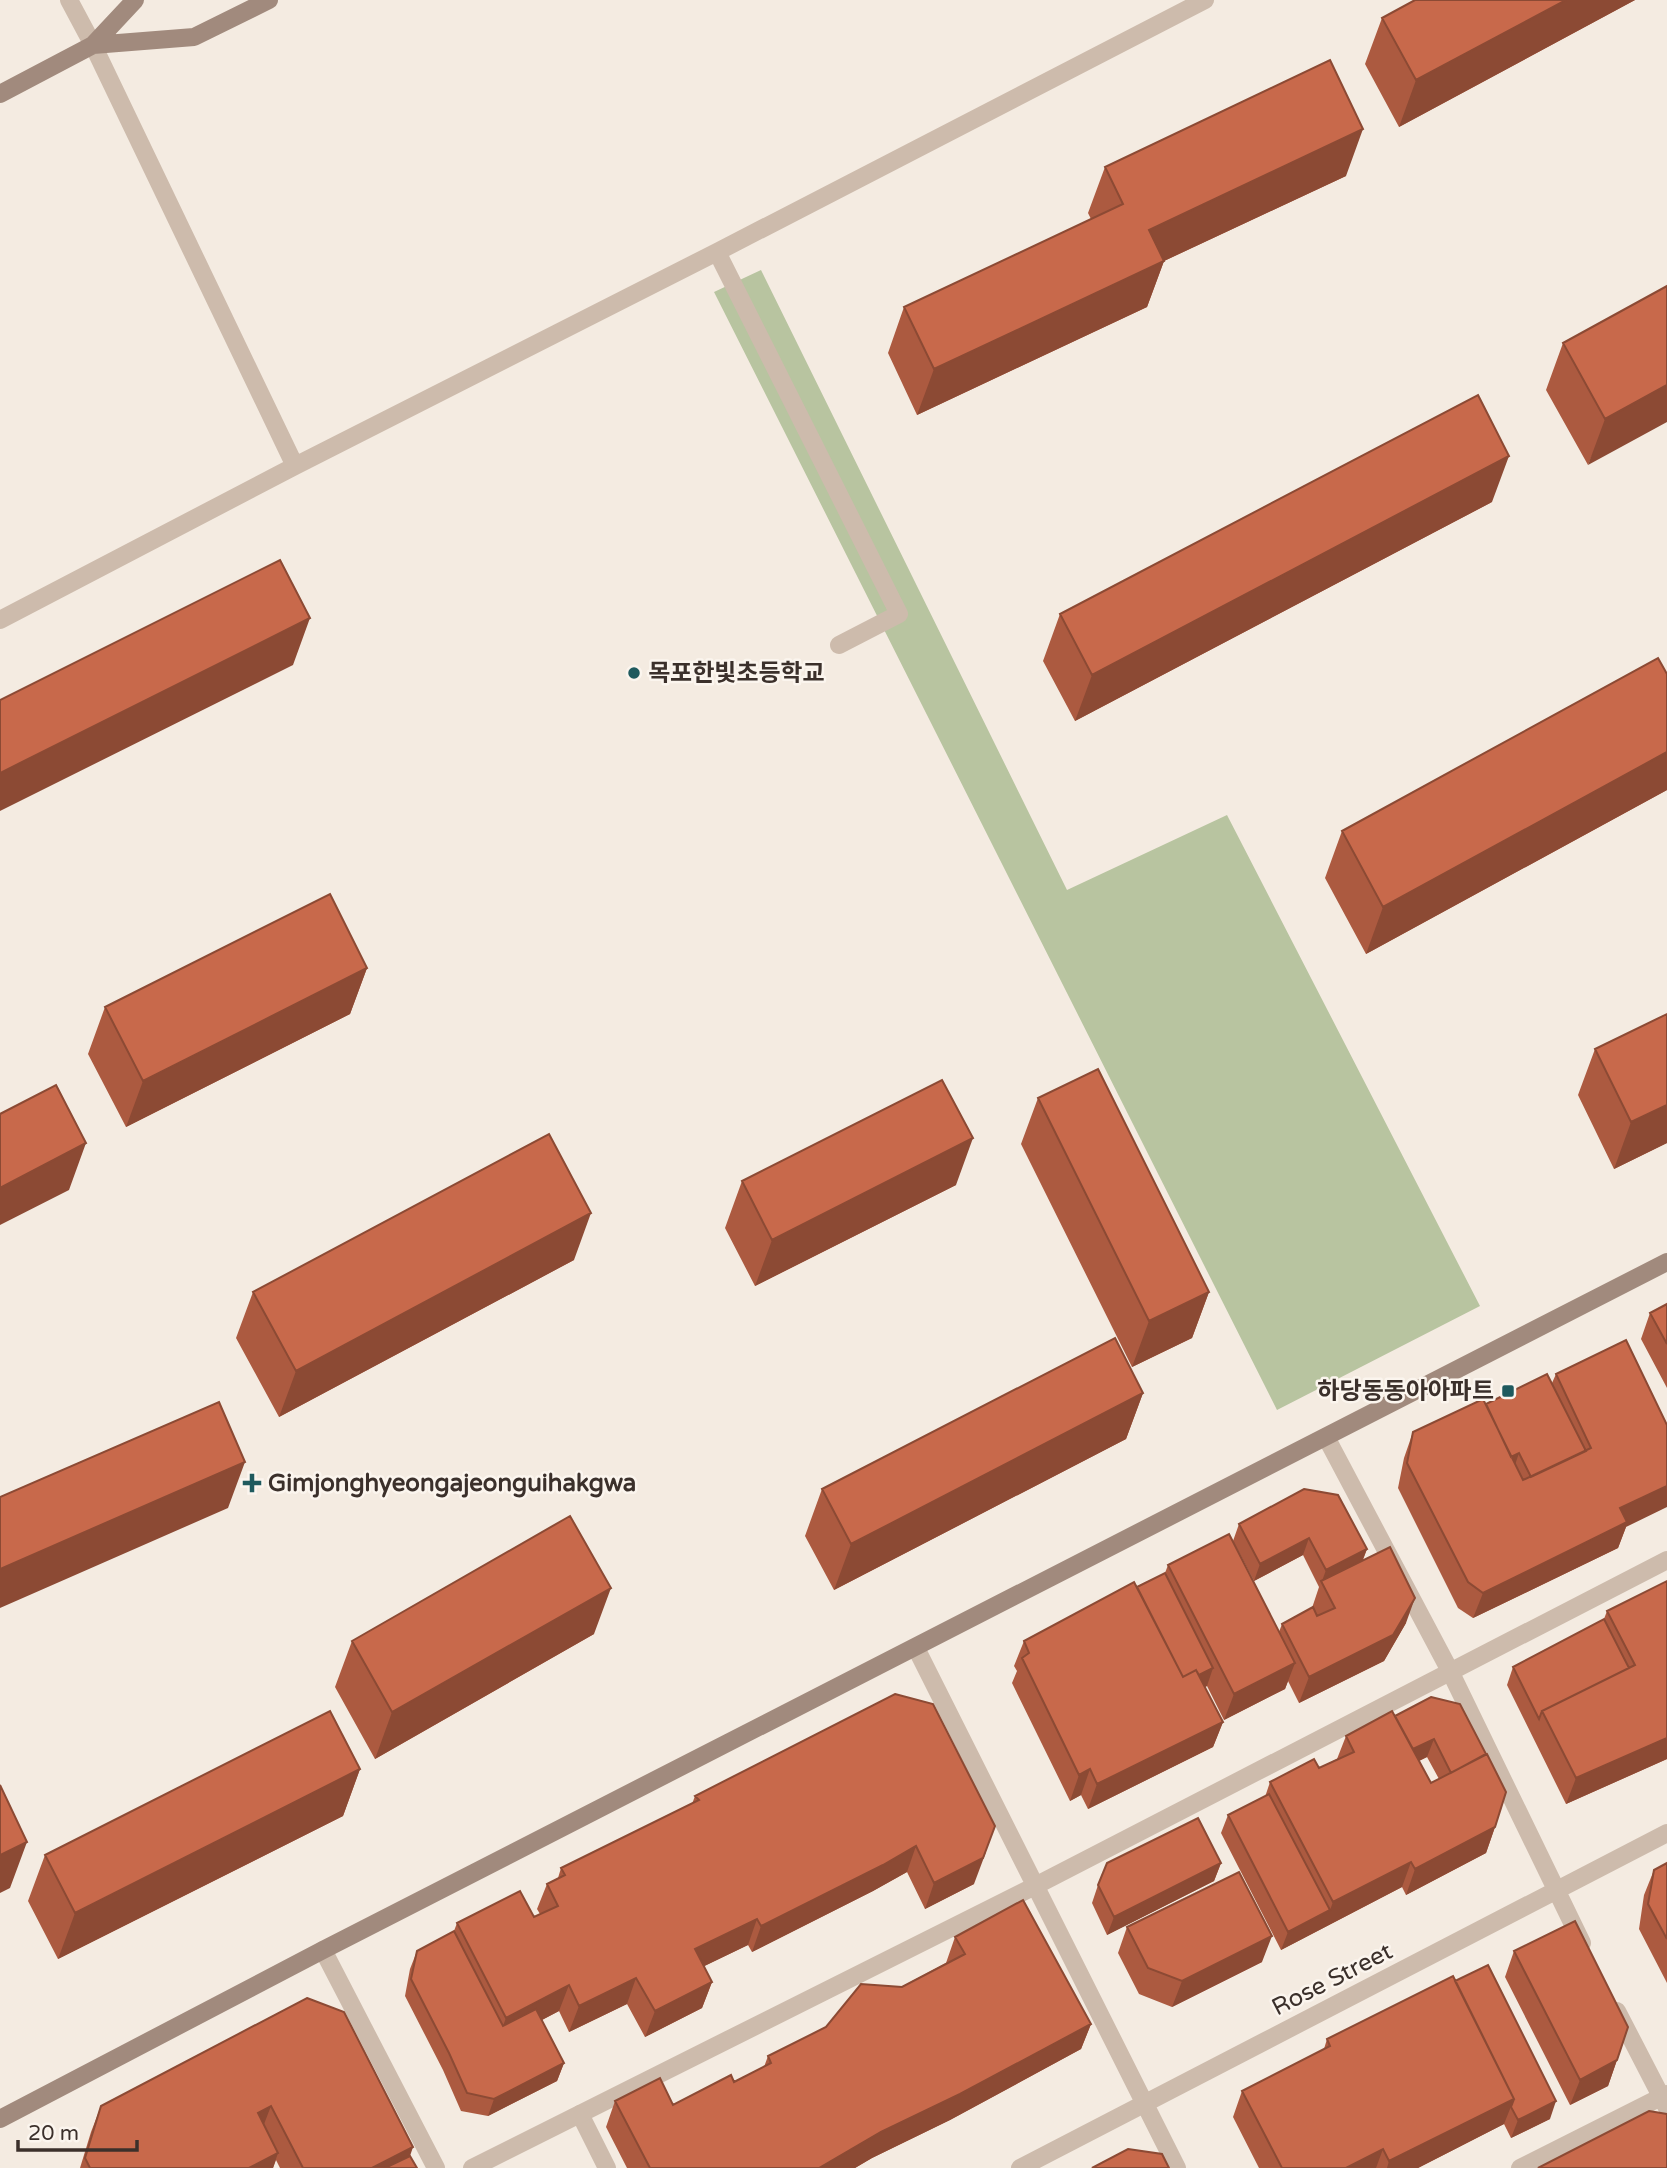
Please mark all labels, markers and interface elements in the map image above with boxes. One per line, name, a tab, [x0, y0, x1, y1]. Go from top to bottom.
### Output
place label: 목포한빛초등학교	[648, 659, 825, 688]
marker: 목포한빛초등학교	[626, 665, 642, 681]
place label: 하당동동아아파트	[1317, 1377, 1494, 1406]
marker: 하당동동아아파트	[1500, 1383, 1516, 1399]
place label: Gimjonghyeongajeonguihakgwa	[268, 1469, 636, 1498]
marker: Gimjonghyeongajeonguihakgwa	[242, 1473, 262, 1493]
street label: Rose Street	[1267, 1937, 1397, 2022]
scale bar	[18, 2108, 136, 2152]
text: 20 m	[28, 2121, 79, 2146]

